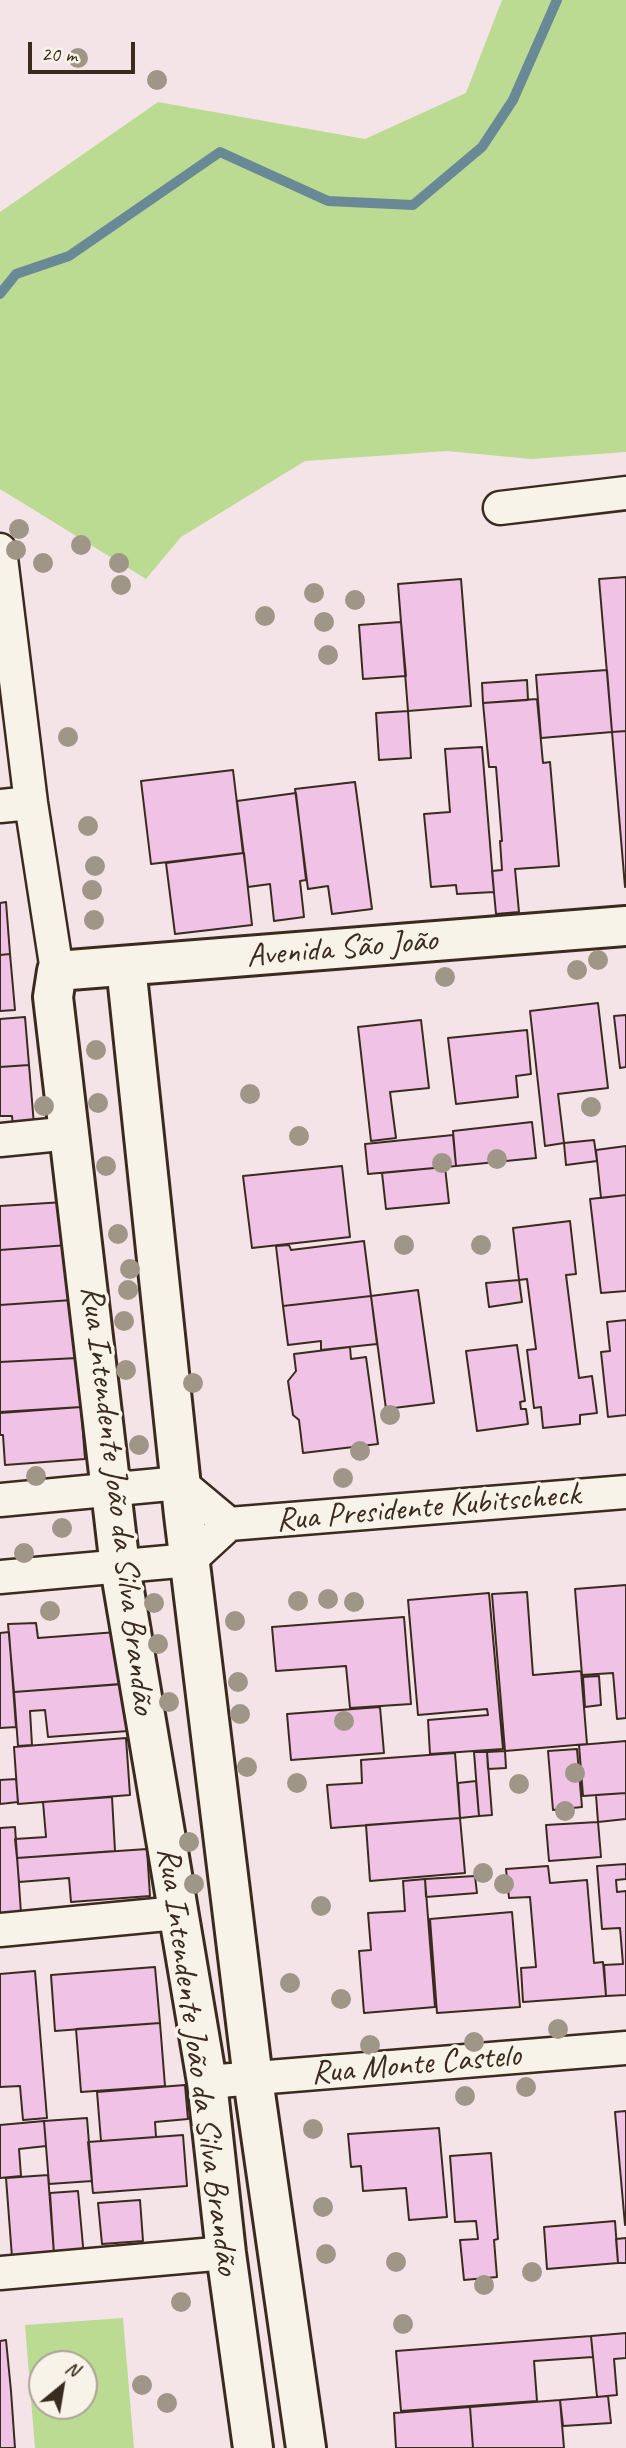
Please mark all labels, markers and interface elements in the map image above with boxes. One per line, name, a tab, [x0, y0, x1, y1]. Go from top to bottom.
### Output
scale bar	[32, 28, 138, 72]
text: 20 m	[41, 41, 77, 67]
street label: Avenida São João	[245, 921, 439, 977]
street label: Rua Intendente João da Silva Brandão	[71, 1284, 163, 1716]
street label: Rua Presidente Kubitscheck	[275, 1475, 581, 1541]
street label: Rua Intendente João da Silva Brandão	[147, 1845, 247, 2277]
street label: Rua Monte Castelo	[310, 2036, 522, 2094]
north arrow	[28, 2350, 98, 2420]
text: N	[61, 2355, 84, 2382]

